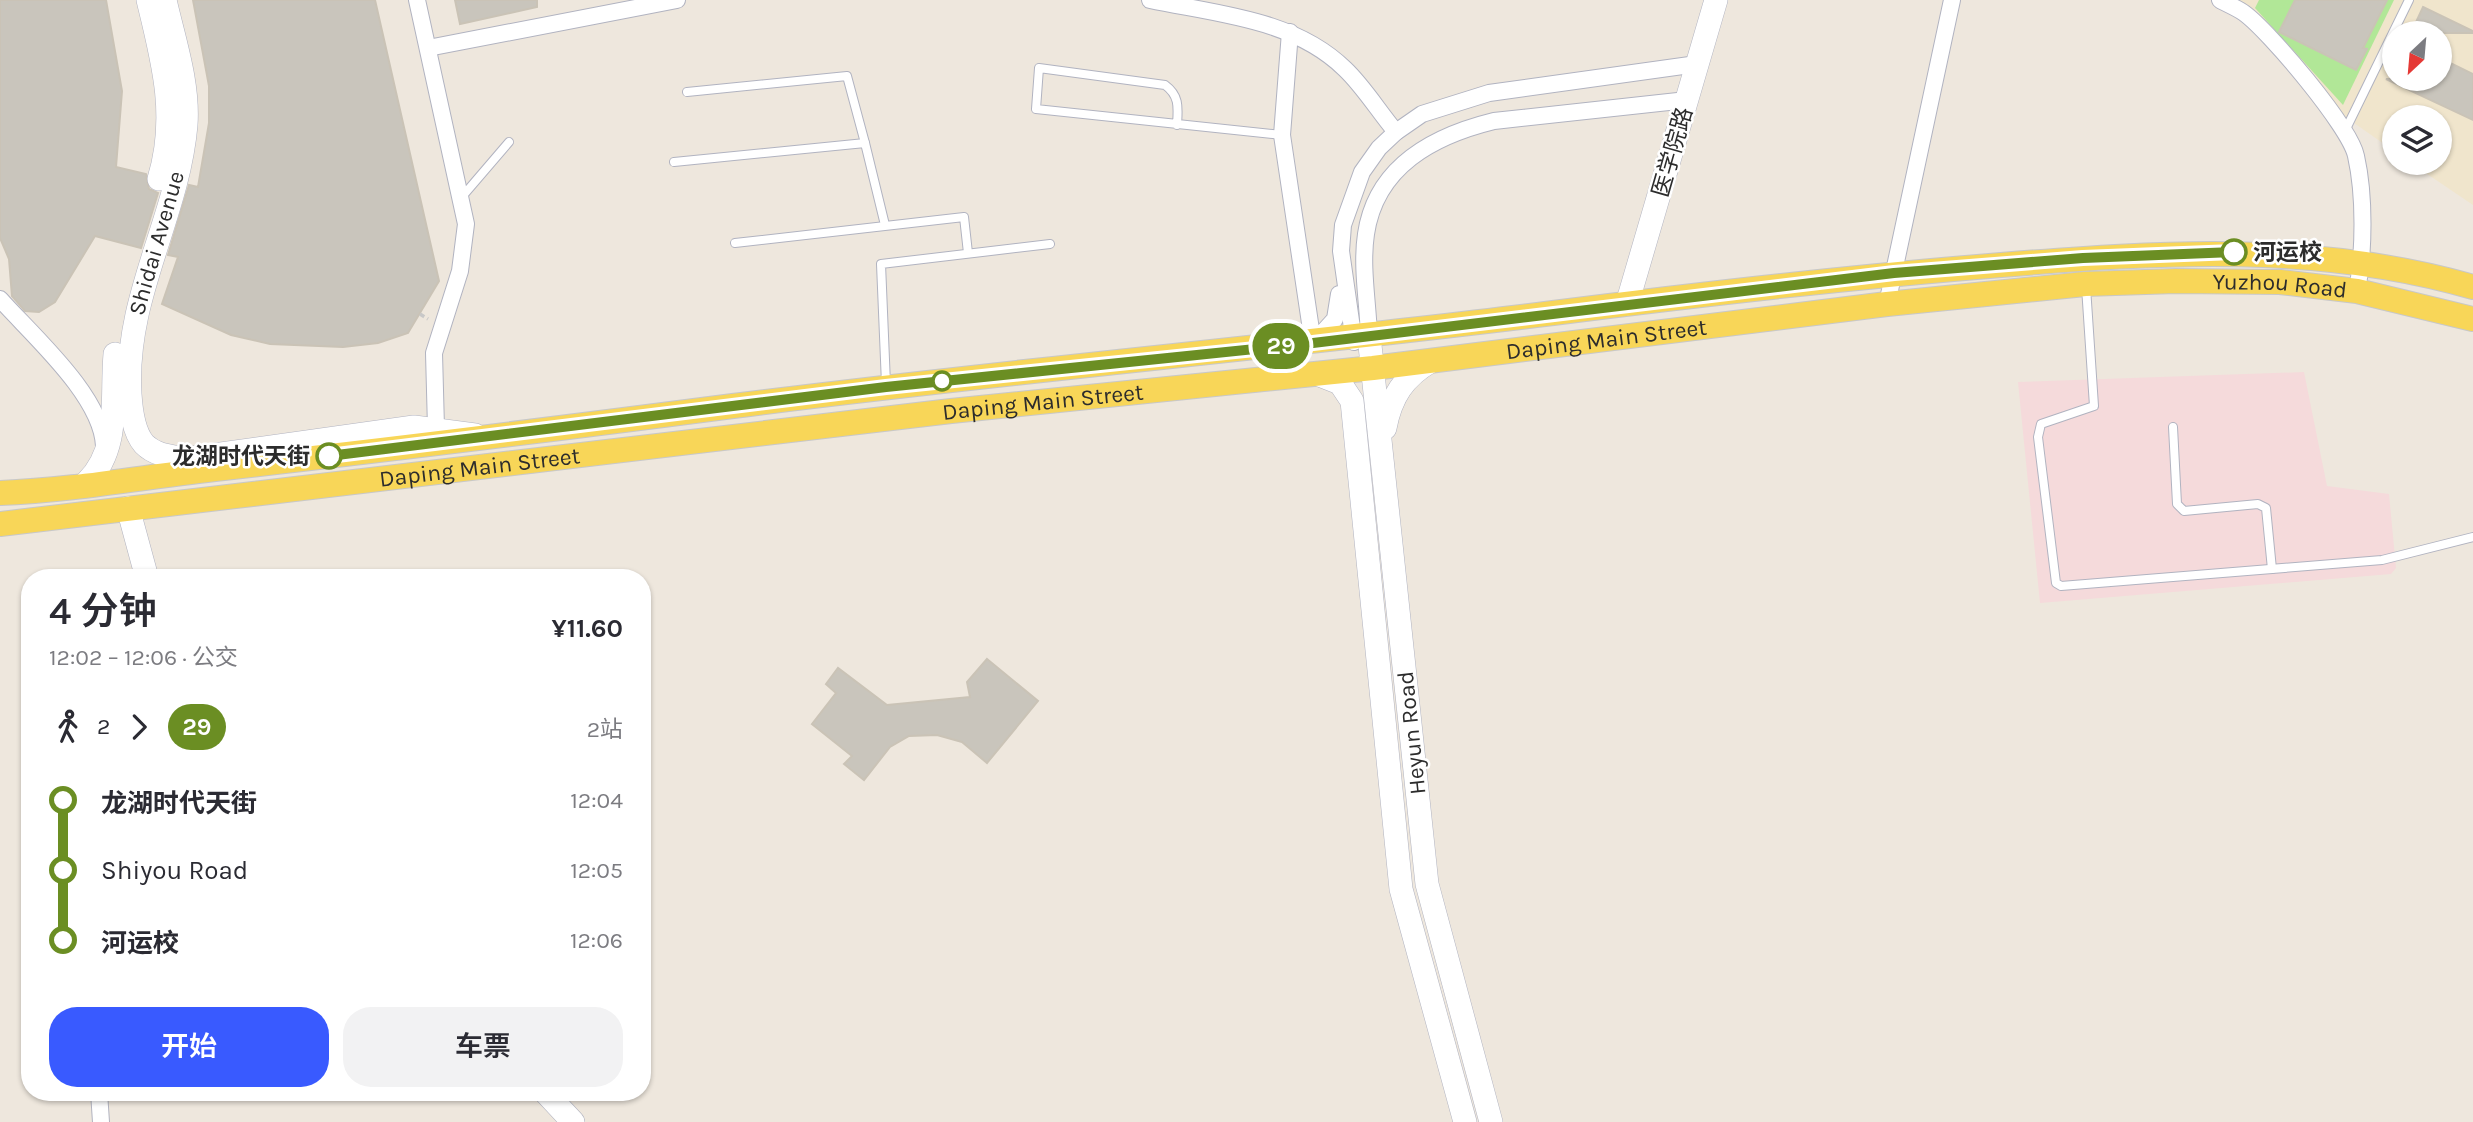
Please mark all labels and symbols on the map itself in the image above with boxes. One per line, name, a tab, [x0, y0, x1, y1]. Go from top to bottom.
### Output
north arrow	[2382, 21, 2452, 91]
street label: 医学院路	[1647, 104, 1698, 200]
street label: Shidai Avenue	[123, 168, 190, 318]
marker: 河运校	[2221, 239, 2247, 265]
place label: 河运校	[2253, 239, 2322, 266]
street label: Yuzhou Road	[2213, 268, 2349, 304]
street label: Daping Main Street	[1504, 314, 1709, 365]
line badge: 29	[1250, 323, 1312, 369]
unlabelled marker	[932, 371, 952, 391]
street label: Daping Main Street	[941, 378, 1145, 426]
street label: Daping Main Street	[378, 442, 582, 493]
place label: 龙湖时代天街	[172, 443, 310, 470]
marker: 龙湖时代天街	[316, 443, 342, 469]
street label: Heyun Road	[1392, 670, 1431, 796]

